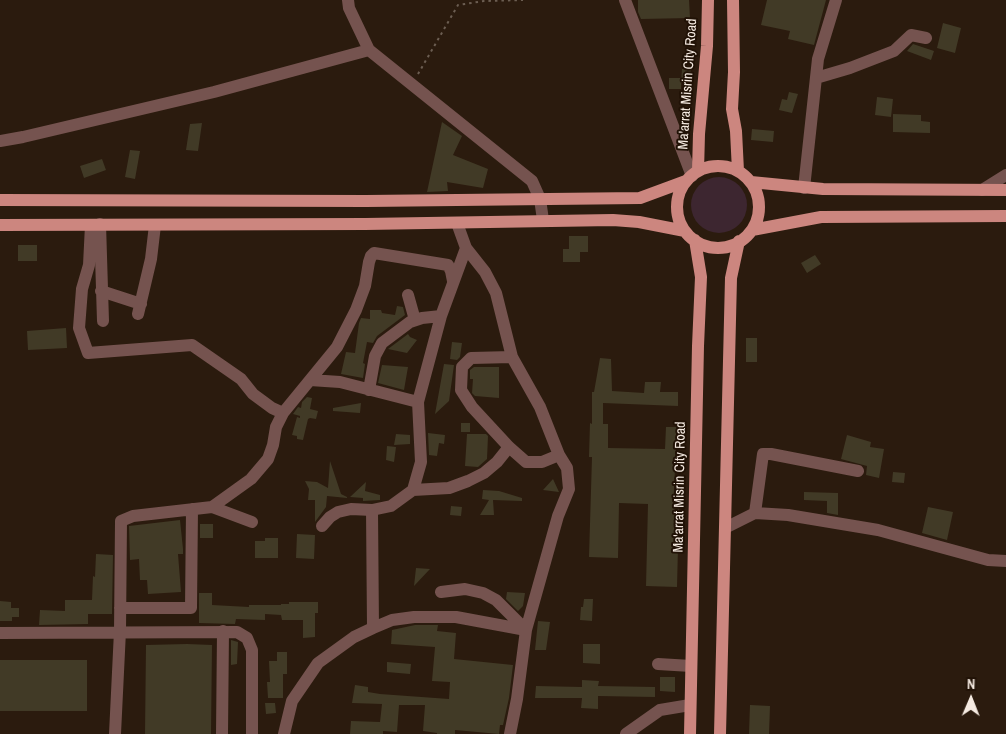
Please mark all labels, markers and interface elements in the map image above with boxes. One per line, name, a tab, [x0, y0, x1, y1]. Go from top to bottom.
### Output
street label: Ma'arrat Misrin City Road	[675, 18, 701, 150]
street label: Ma'arrat Misrin City Road	[670, 421, 690, 553]
north arrow	[946, 674, 996, 724]
text: N	[967, 675, 976, 693]

